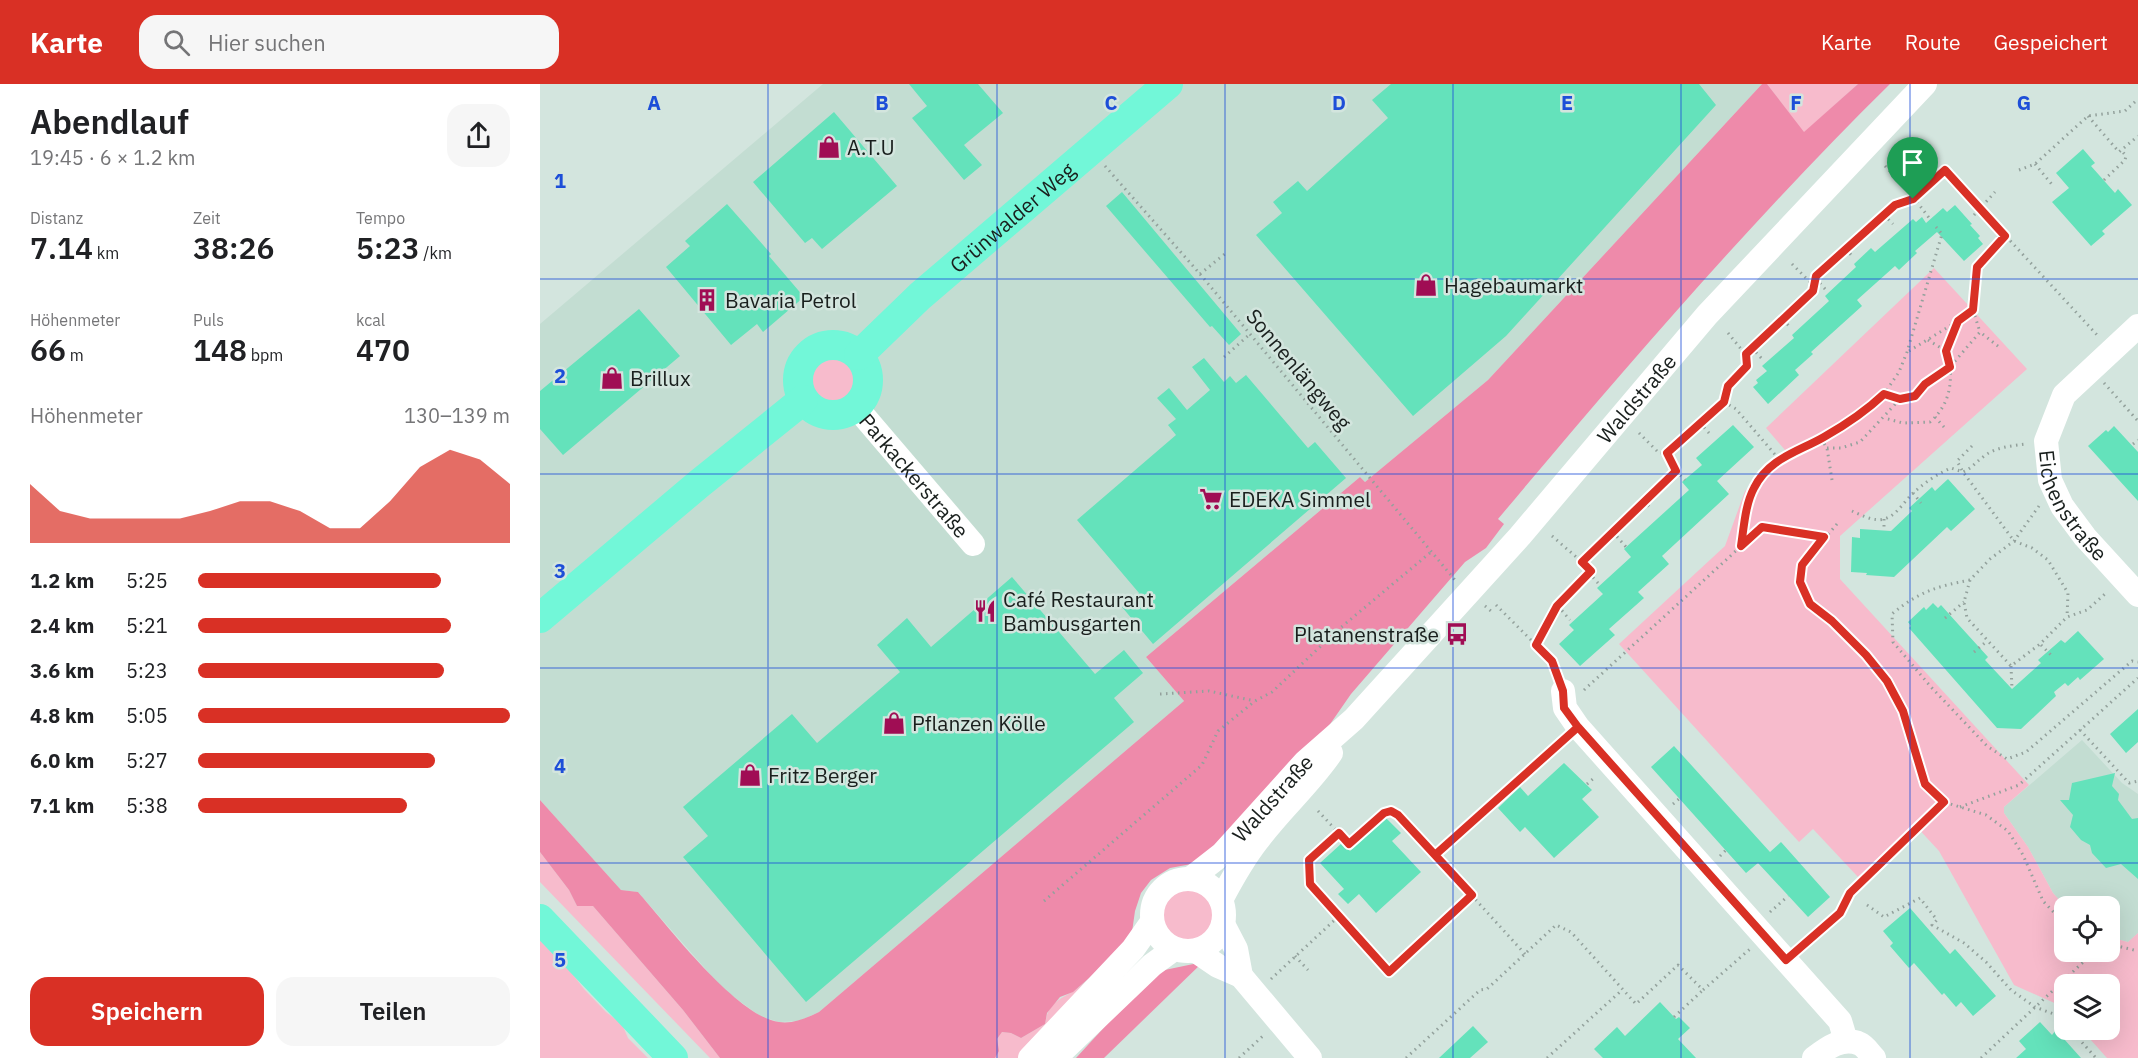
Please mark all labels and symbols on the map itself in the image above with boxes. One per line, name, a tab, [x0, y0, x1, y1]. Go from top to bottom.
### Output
text: A	[647, 89, 661, 116]
text: B	[875, 89, 889, 116]
text: C	[1104, 89, 1118, 116]
text: D	[1332, 89, 1346, 116]
text: E	[1561, 89, 1573, 116]
text: F	[1790, 89, 1802, 116]
text: G	[2017, 89, 2031, 116]
place label: A.T.U	[847, 133, 895, 161]
shop icon: A.T.U	[816, 134, 842, 160]
pin	[1887, 137, 1938, 199]
street label: Grünwalder Weg	[944, 156, 1081, 279]
text: 1	[554, 167, 566, 194]
place label: Hagebaumarkt	[1444, 271, 1583, 299]
shop icon: Hagebaumarkt	[1413, 272, 1439, 298]
place label: Bavaria Petrol	[725, 286, 857, 314]
building icon: Bavaria Petrol	[694, 287, 720, 313]
street label: Sonnenlängweg	[1240, 303, 1358, 435]
street label: Waldstraße	[1591, 348, 1682, 449]
text: 2	[554, 362, 566, 389]
place label: Brillux	[630, 364, 691, 392]
shop icon: Brillux	[599, 365, 625, 391]
street label: Parkackerstraße	[853, 407, 976, 544]
street label: Eichenstraße	[2033, 449, 2114, 567]
place label: EDEKA Simmel	[1229, 485, 1371, 513]
supermarket icon: EDEKA Simmel	[1198, 486, 1224, 512]
text: 3	[554, 557, 566, 584]
place label: Café Restaurant Bambusgarten	[1003, 585, 1154, 637]
restaurant icon: Café Restaurant Bambusgarten	[972, 598, 998, 624]
place label: Platanenstraße	[1294, 620, 1439, 648]
bus stop icon: Platanenstraße	[1444, 621, 1470, 647]
place label: Pflanzen Kölle	[912, 709, 1046, 737]
shop icon: Pflanzen Kölle	[881, 710, 907, 736]
street label: Waldstraße	[1226, 748, 1319, 848]
text: 4	[554, 752, 566, 779]
place label: Fritz Berger	[768, 761, 877, 789]
shop icon: Fritz Berger	[737, 762, 763, 788]
text: 5	[554, 946, 566, 973]

